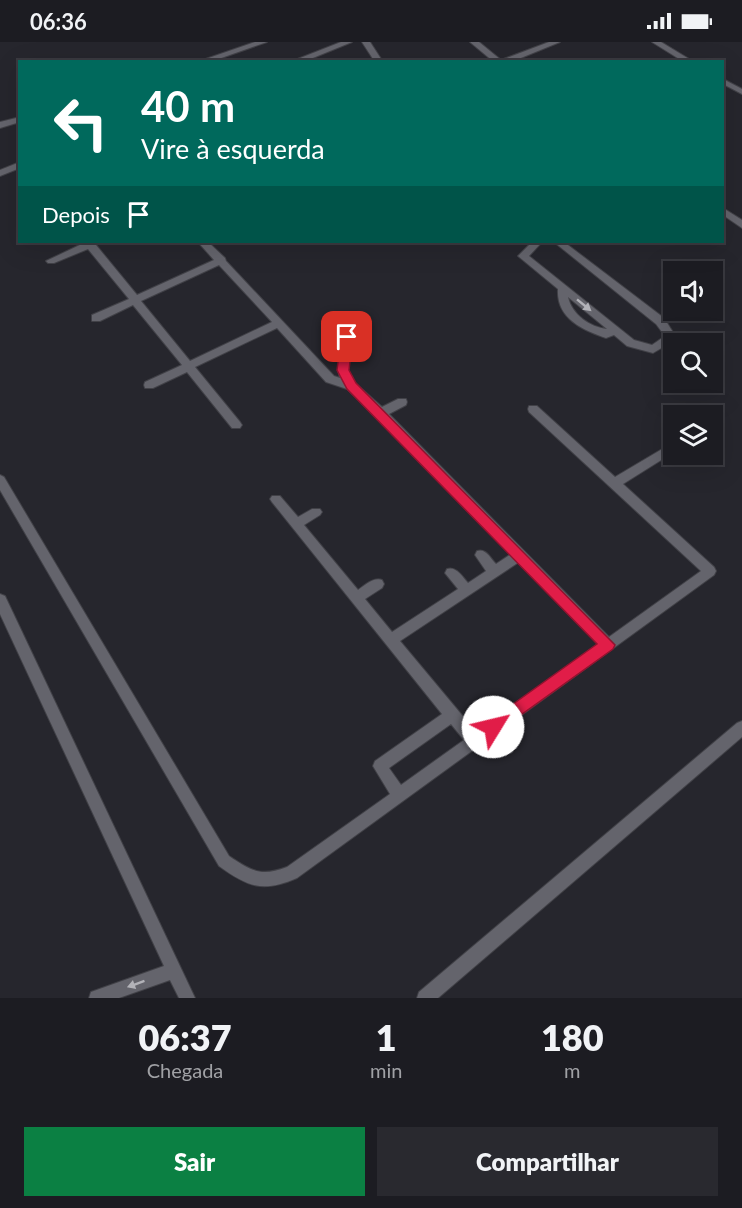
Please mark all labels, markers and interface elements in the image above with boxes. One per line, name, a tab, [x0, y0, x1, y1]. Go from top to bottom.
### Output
text: 06:36	[30, 8, 87, 35]
text: 40 m	[141, 81, 235, 131]
icon: left	[42, 84, 120, 162]
text: Vire à esquerda	[141, 132, 325, 165]
icon: arrive	[122, 198, 155, 231]
text: Depois	[42, 201, 110, 228]
map controls	[663, 261, 723, 465]
button: sound	[663, 261, 723, 321]
one-way arrow	[576, 298, 592, 311]
pin	[321, 311, 372, 362]
icon: arrive	[330, 320, 363, 353]
button: search	[663, 333, 723, 393]
button: layers	[663, 405, 723, 465]
position arrow	[461, 695, 525, 759]
one-way arrow	[126, 979, 144, 989]
text: 06:37	[138, 1015, 232, 1059]
text: 1	[376, 1015, 397, 1059]
text: 180	[541, 1015, 604, 1059]
text: Chegada	[147, 1058, 223, 1082]
text: min	[370, 1058, 402, 1082]
text: m	[564, 1058, 580, 1082]
button: Sair	[24, 1127, 365, 1196]
button: Compartilhar	[377, 1127, 718, 1196]

